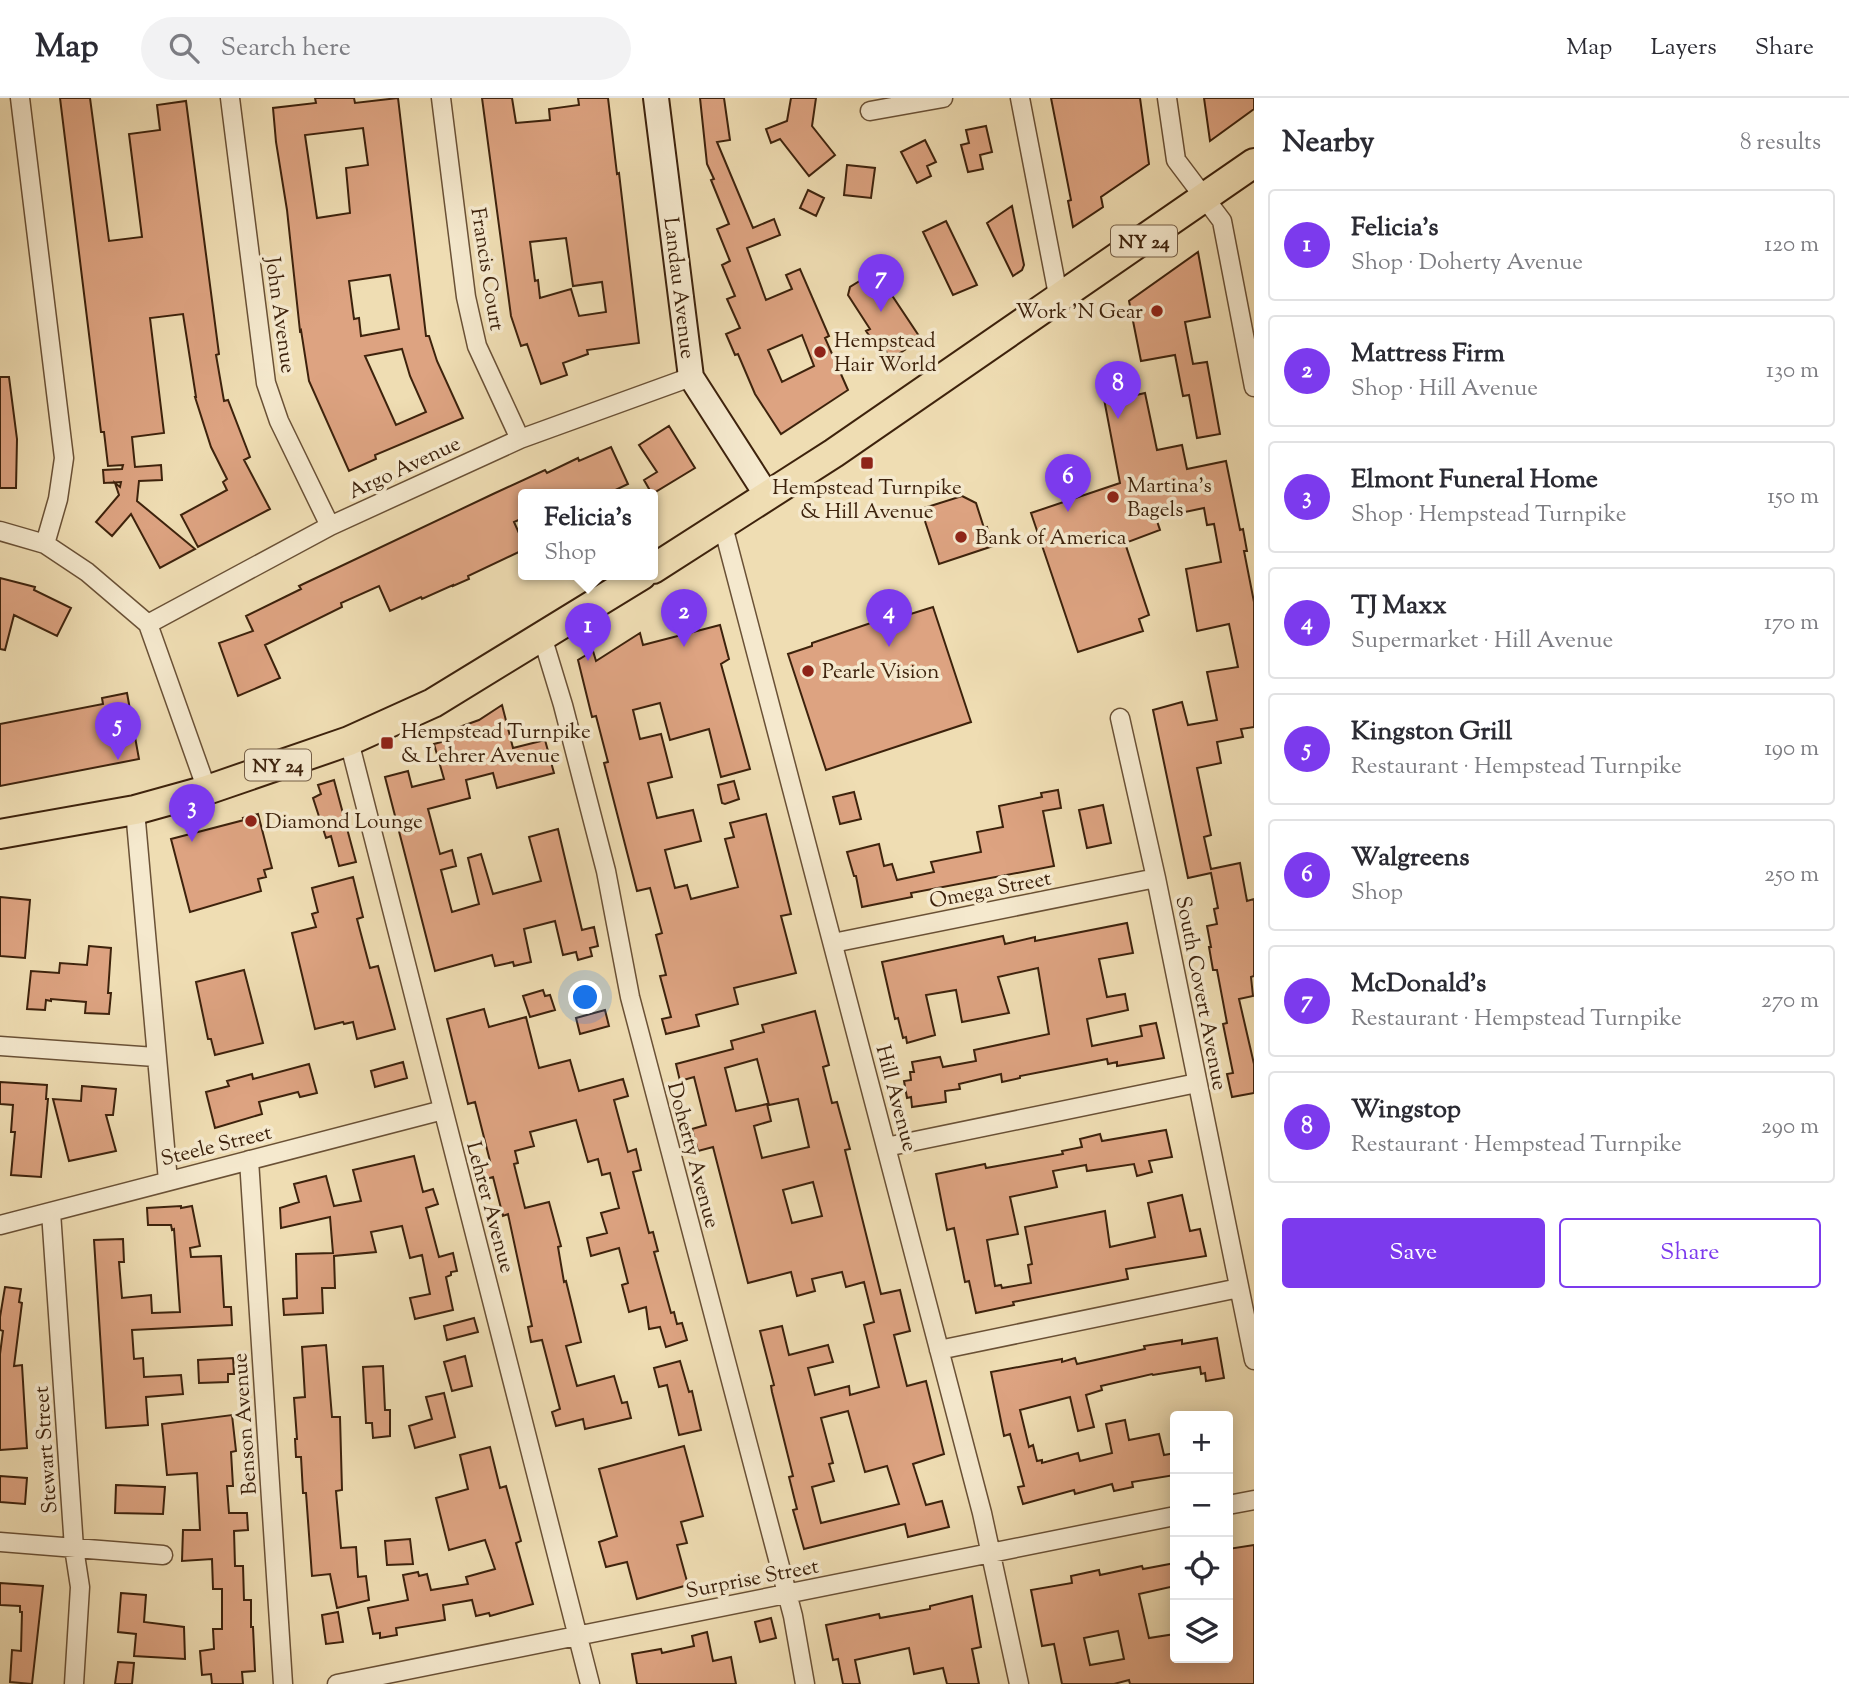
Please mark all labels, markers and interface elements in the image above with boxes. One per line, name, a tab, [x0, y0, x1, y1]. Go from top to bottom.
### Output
search box	[141, 17, 631, 80]
text: Map	[35, 24, 99, 72]
icon: search	[165, 29, 203, 67]
text: Search here	[221, 30, 351, 67]
text: Map	[1566, 31, 1612, 65]
text: Layers	[1650, 31, 1717, 65]
text: Share	[1755, 31, 1814, 65]
text: Nearby	[1282, 122, 1374, 165]
text: 8 results	[1740, 127, 1821, 160]
street label: Francis Court	[461, 206, 511, 333]
text: Felicia’s	[1351, 210, 1439, 247]
street label: Landau Avenue	[654, 216, 702, 361]
road number: NY 24	[1111, 225, 1177, 256]
text: 1	[1303, 229, 1311, 262]
text: 120 m	[1764, 229, 1819, 262]
text: Shop · Doherty Avenue	[1351, 247, 1583, 280]
street label: John Avenue	[256, 254, 302, 375]
pin: 7	[858, 254, 904, 312]
place label: Work 'N Gear	[1016, 298, 1143, 328]
marker: Work 'N Gear	[1149, 303, 1165, 319]
place label: Hempstead Hair World	[834, 327, 937, 381]
text: Mattress Firm	[1351, 336, 1505, 373]
marker: Hempstead Hair World	[812, 344, 828, 360]
text: 2	[1302, 355, 1312, 388]
text: 130 m	[1766, 355, 1819, 388]
pin: 8	[1095, 361, 1141, 419]
text: Shop · Hill Avenue	[1351, 373, 1538, 406]
street label: Argo Avenue	[344, 430, 466, 508]
pin: 6	[1045, 454, 1091, 512]
marker: Hempstead Turnpike & Hill Avenue	[859, 455, 875, 471]
text: Elmont Funeral Home	[1351, 462, 1598, 499]
place label: Martina’s Bagels	[1127, 472, 1212, 526]
place label: Hempstead Turnpike & Hill Avenue	[772, 474, 962, 528]
text: 3	[1302, 481, 1312, 514]
text: 150 m	[1767, 481, 1819, 514]
popup	[518, 489, 658, 580]
marker: Martina’s Bagels	[1105, 489, 1121, 505]
text: Shop · Hempstead Turnpike	[1351, 499, 1626, 532]
text: Felicia’s	[544, 500, 632, 537]
place label: Bank of America	[975, 524, 1127, 554]
marker: Bank of America	[953, 529, 969, 545]
text: Shop	[544, 537, 596, 570]
text: TJ Maxx	[1351, 588, 1447, 625]
pin: 2	[661, 589, 707, 647]
pin: 4	[866, 589, 912, 647]
pin: 1	[565, 603, 611, 661]
text: 4	[1301, 607, 1313, 640]
text: 170 m	[1764, 607, 1819, 640]
text: Supermarket · Hill Avenue	[1351, 625, 1613, 658]
place label: Pearle Vision	[822, 658, 939, 688]
marker: Pearle Vision	[800, 663, 816, 679]
pin: 5	[95, 702, 141, 760]
text: Kingston Grill	[1351, 714, 1512, 751]
place label: Hempstead Turnpike & Lehrer Avenue	[401, 718, 591, 772]
text: 5	[1303, 733, 1311, 766]
text: 190 m	[1764, 733, 1819, 766]
marker: Hempstead Turnpike & Lehrer Avenue	[379, 735, 395, 751]
road number: NY 24	[245, 750, 311, 780]
text: Restaurant · Hempstead Turnpike	[1351, 751, 1682, 784]
pin: 3	[169, 784, 215, 842]
place label: Diamond Lounge	[265, 808, 423, 838]
marker: Diamond Lounge	[243, 813, 259, 829]
text: Walgreens	[1351, 840, 1470, 877]
text: 6	[1301, 859, 1313, 892]
text: 250 m	[1764, 859, 1819, 892]
street label: Omega Street	[927, 864, 1054, 917]
text: Shop	[1351, 877, 1403, 910]
street label: South Covert Avenue	[1167, 894, 1234, 1093]
text: McDonald's	[1351, 966, 1486, 1003]
your location	[568, 980, 602, 1014]
text: 7	[1301, 985, 1313, 1018]
text: 270 m	[1761, 985, 1819, 1018]
text: Restaurant · Hempstead Turnpike	[1351, 1003, 1682, 1036]
street label: Hill Avenue	[866, 1042, 924, 1155]
street label: Doherty Avenue	[658, 1079, 726, 1232]
text: Wingstop	[1351, 1092, 1461, 1129]
text: 8	[1301, 1111, 1313, 1144]
text: 290 m	[1761, 1111, 1819, 1144]
street label: Steele Street	[158, 1119, 275, 1175]
text: Restaurant · Hempstead Turnpike	[1351, 1129, 1682, 1162]
street label: Lehrer Avenue	[457, 1139, 521, 1276]
button: Save	[1282, 1218, 1545, 1288]
button: Share	[1559, 1218, 1821, 1288]
street label: Benson Avenue	[226, 1352, 266, 1496]
street label: Stewart Street	[28, 1385, 66, 1515]
map controls	[1170, 1411, 1233, 1663]
button: +	[1170, 1411, 1233, 1474]
button: −	[1170, 1474, 1233, 1537]
button: locate	[1170, 1537, 1233, 1600]
street label: Surprise Street	[683, 1552, 821, 1608]
button: layers	[1170, 1600, 1233, 1663]

